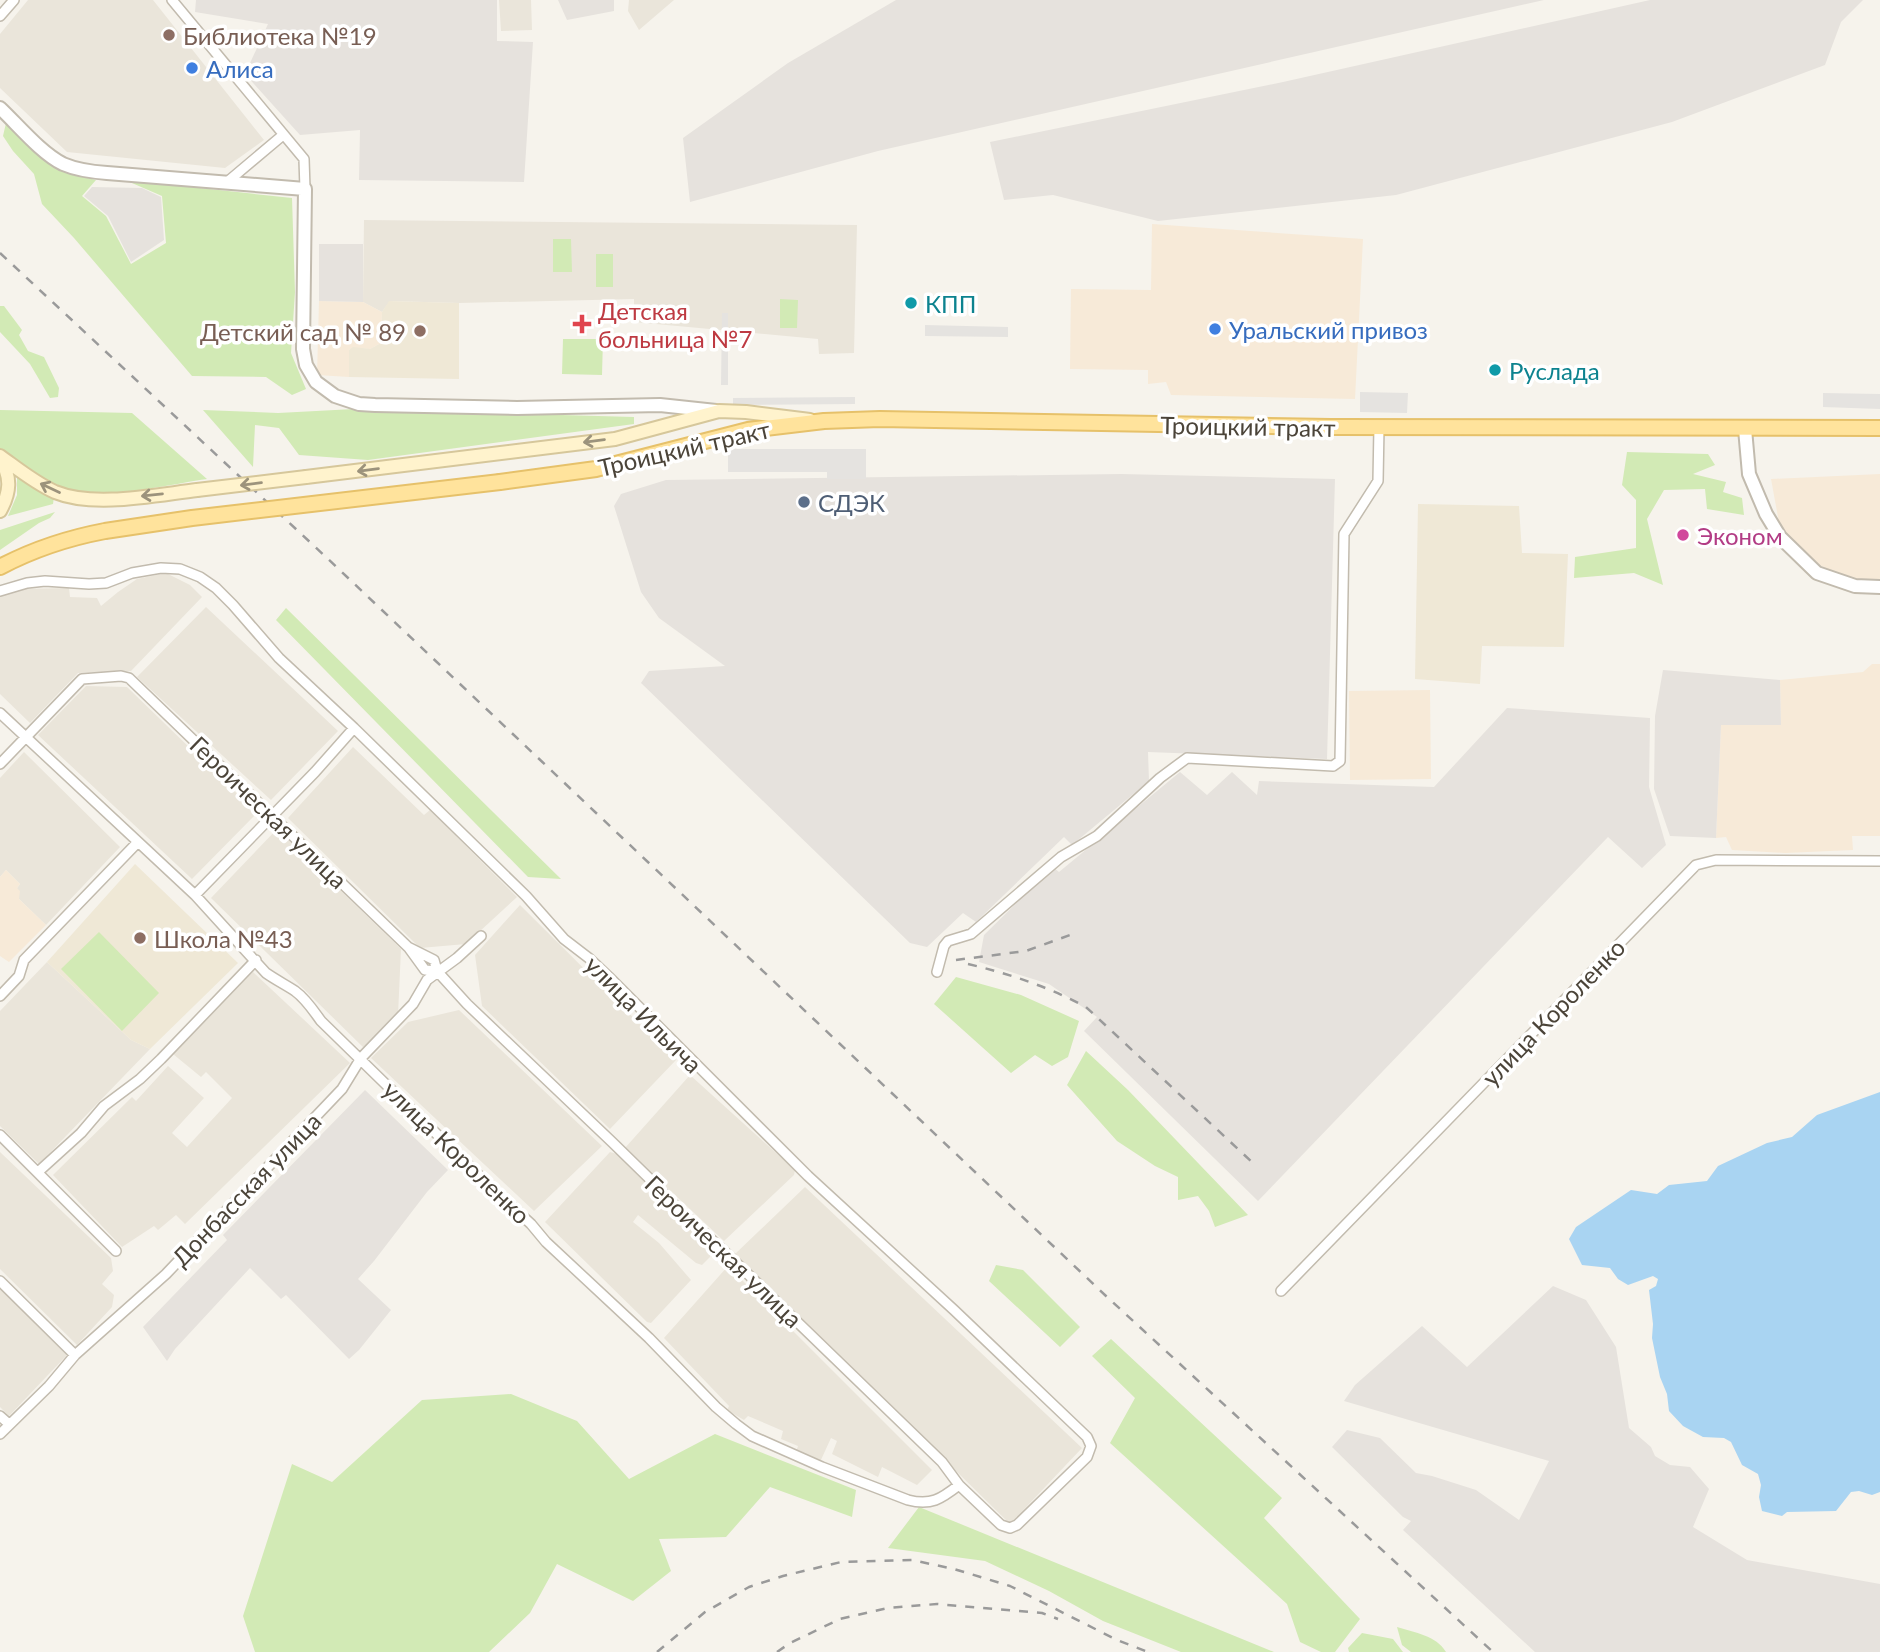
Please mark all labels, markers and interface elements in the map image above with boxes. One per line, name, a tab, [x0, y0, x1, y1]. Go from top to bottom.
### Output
place label: Библиотека №19	[183, 21, 377, 50]
marker: Библиотека №19	[161, 27, 177, 43]
place label: Алиса	[206, 54, 274, 83]
marker: Алиса	[184, 60, 200, 76]
place label: КПП	[925, 289, 976, 318]
marker: КПП	[903, 295, 919, 311]
place label: Детская больница №7	[598, 296, 752, 353]
marker: Детская больница №7	[572, 314, 592, 334]
place label: Уральский привоз	[1229, 315, 1428, 344]
place label: Детский сад № 89	[200, 317, 406, 346]
marker: Уральский привоз	[1207, 321, 1223, 337]
marker: Детский сад № 89	[412, 323, 428, 339]
place label: Руслада	[1509, 356, 1600, 385]
marker: Руслада	[1487, 362, 1503, 378]
street label: Троицкий тракт	[1160, 410, 1336, 442]
street label: Троицкий тракт	[595, 414, 773, 482]
one-way arrow	[583, 435, 606, 448]
one-way arrow	[357, 463, 380, 476]
one-way arrow	[241, 478, 263, 491]
one-way arrow	[40, 481, 61, 494]
place label: СДЭК	[818, 488, 885, 517]
one-way arrow	[141, 489, 164, 502]
marker: СДЭК	[796, 494, 812, 510]
place label: Эконом	[1697, 521, 1783, 550]
marker: Эконом	[1675, 527, 1691, 543]
street label: Героическая улица	[185, 730, 353, 894]
place label: Школа №43	[154, 924, 293, 953]
marker: Школа №43	[132, 930, 148, 946]
street label: улица Короленко	[1476, 933, 1630, 1091]
street label: улица Ильича	[579, 949, 709, 1079]
street label: улица Короленко	[378, 1075, 536, 1229]
street label: Донбасская улица	[165, 1106, 327, 1272]
street label: Героическая улица	[640, 1169, 808, 1333]

